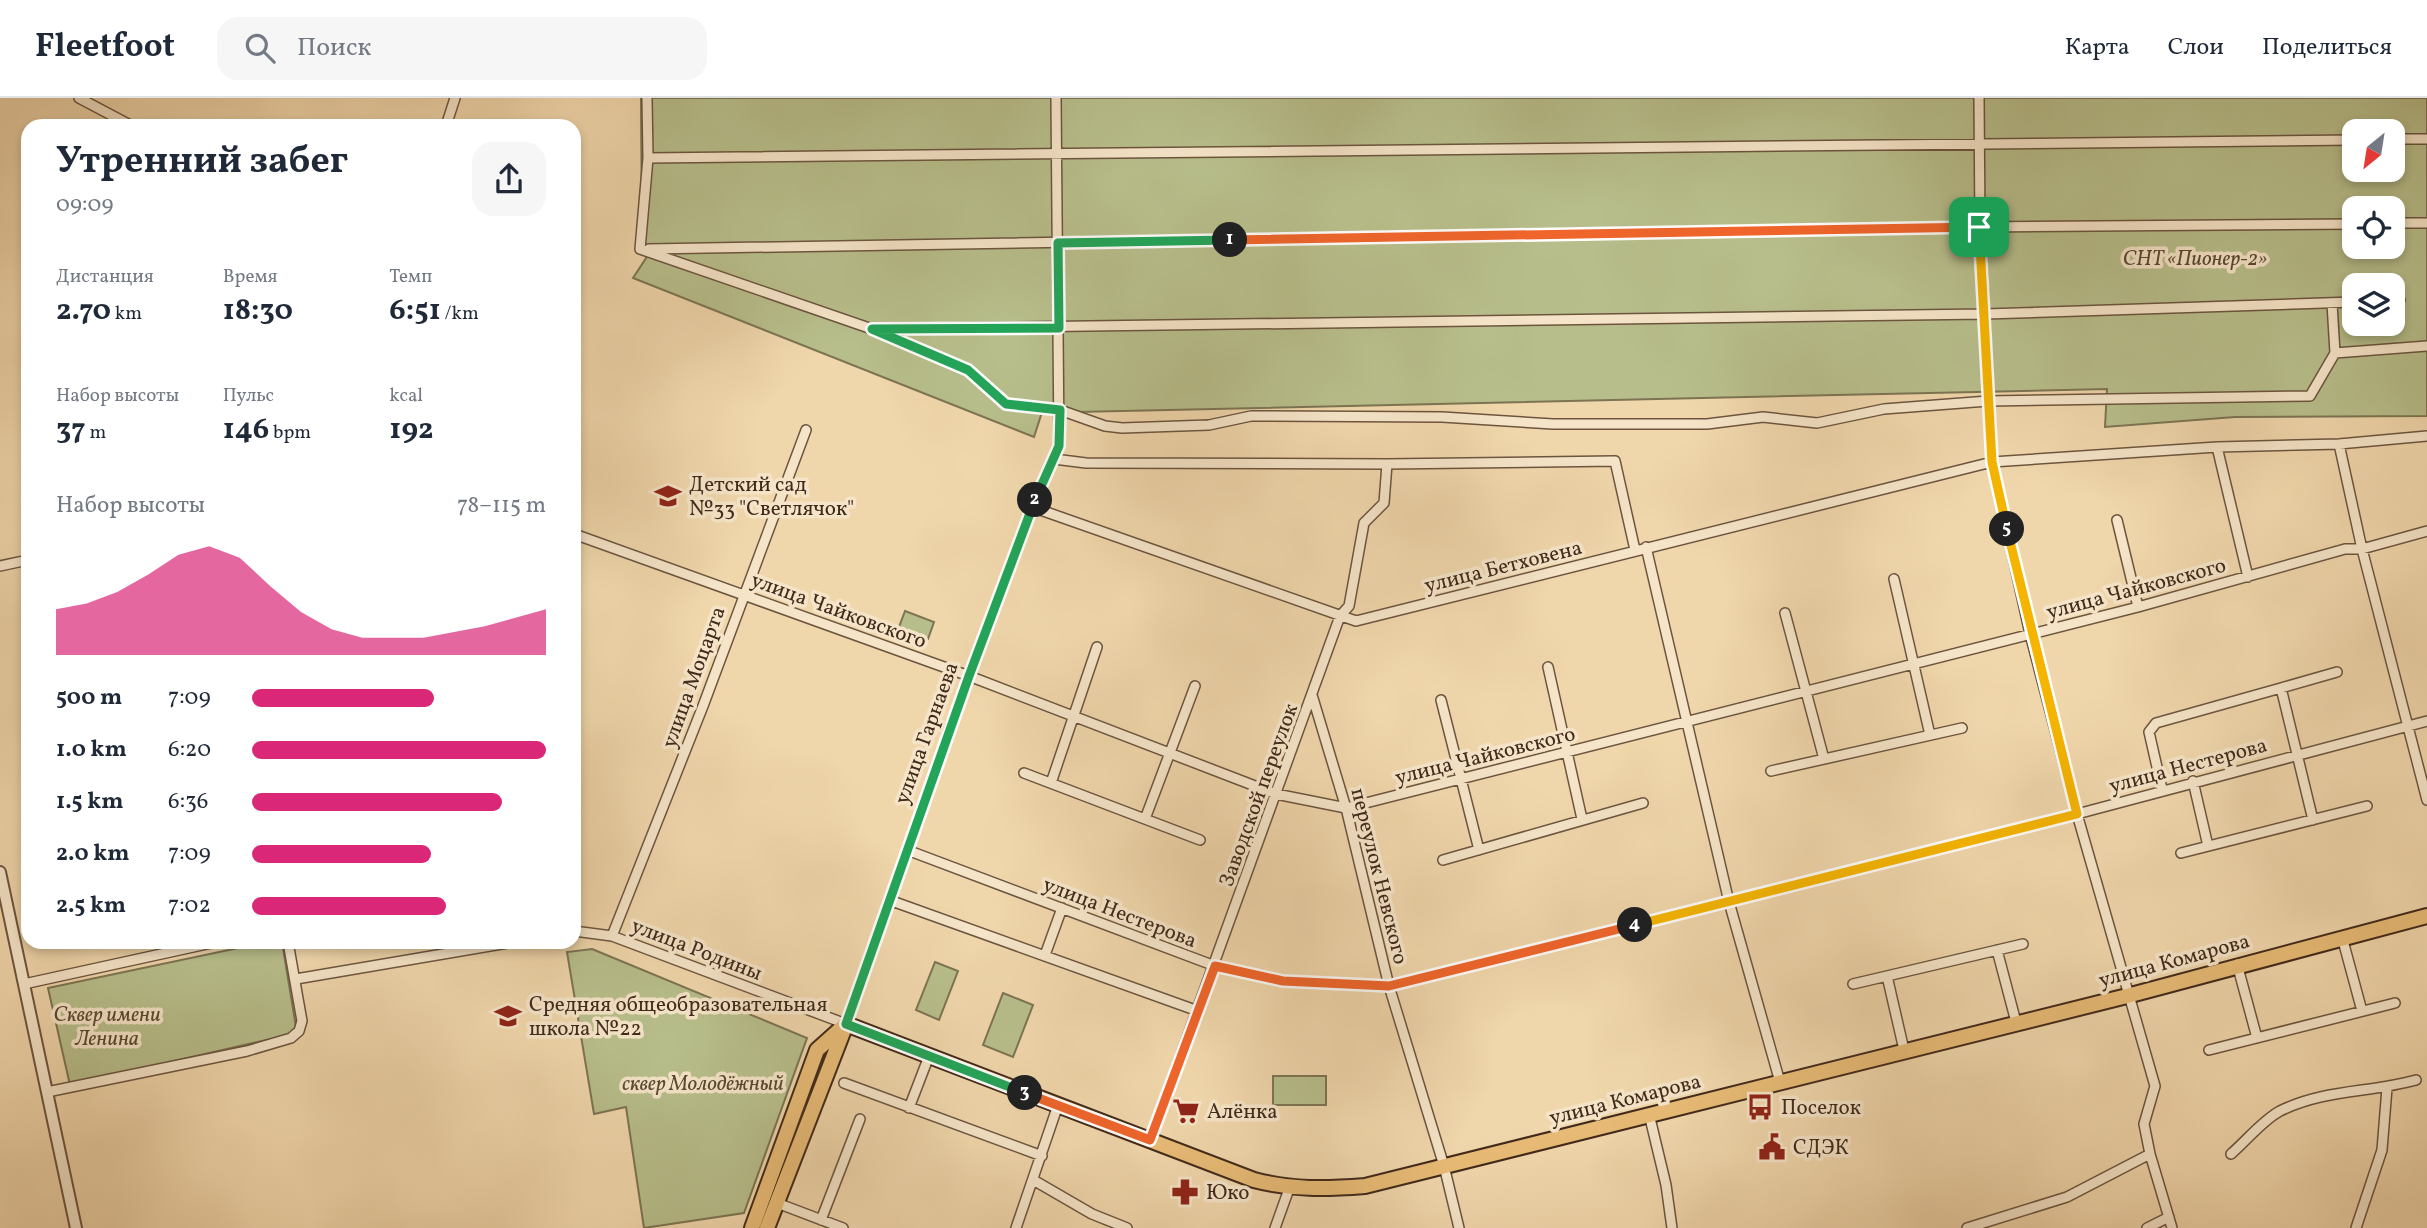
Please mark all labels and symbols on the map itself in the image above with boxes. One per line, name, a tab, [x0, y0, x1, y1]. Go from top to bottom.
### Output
north arrow	[2342, 119, 2404, 182]
pin	[1949, 197, 2009, 257]
pin: 1	[1212, 222, 1248, 258]
park label: СНТ «Пионер-2»	[2123, 245, 2267, 274]
place label: Детский сад №33 "Светлячок"	[689, 471, 854, 524]
school or university icon: Детский сад №33 "Светлячок"	[653, 481, 683, 511]
pin: 2	[1018, 482, 1052, 518]
pin: 5	[1990, 512, 2024, 546]
street label: улица Бетховена	[1421, 534, 1585, 601]
street label: улица Чайковского	[2043, 552, 2229, 627]
street label: улица Чайковского	[747, 566, 930, 657]
street label: улица Моцарта	[655, 603, 733, 752]
street label: улица Гарнаева	[888, 658, 967, 809]
street label: Заводской переулок	[1213, 700, 1306, 891]
street label: улица Чайковского	[1392, 720, 1579, 793]
street label: улица Нестерова	[2106, 731, 2271, 802]
street label: переулок Невского	[1343, 785, 1414, 968]
street label: улица Нестерова	[1038, 871, 1201, 956]
pin: 4	[1618, 908, 1652, 942]
street label: улица Родины	[627, 912, 766, 989]
street label: улица Комарова	[2096, 927, 2253, 996]
place label: Средняя общеобразовательная школа №22	[529, 991, 828, 1044]
park label: Сквер имени Ленина	[53, 1001, 161, 1054]
school or university icon: Средняя общеобразовательная школа №22	[493, 1001, 523, 1031]
street label: улица Комарова	[1546, 1068, 1704, 1133]
park label: сквер Молодёжный	[622, 1070, 784, 1099]
pin: 3	[1007, 1076, 1042, 1110]
bus stop icon: Поселок	[1745, 1092, 1775, 1122]
place label: Поселок	[1781, 1094, 1861, 1123]
supermarket icon: Алёнка	[1171, 1096, 1201, 1126]
place label: Алёнка	[1207, 1098, 1278, 1127]
public building icon: СДЭК	[1757, 1132, 1787, 1162]
place label: СДЭК	[1793, 1134, 1849, 1163]
pharmacy icon: Юко	[1170, 1177, 1200, 1207]
place label: Юко	[1206, 1179, 1249, 1208]

